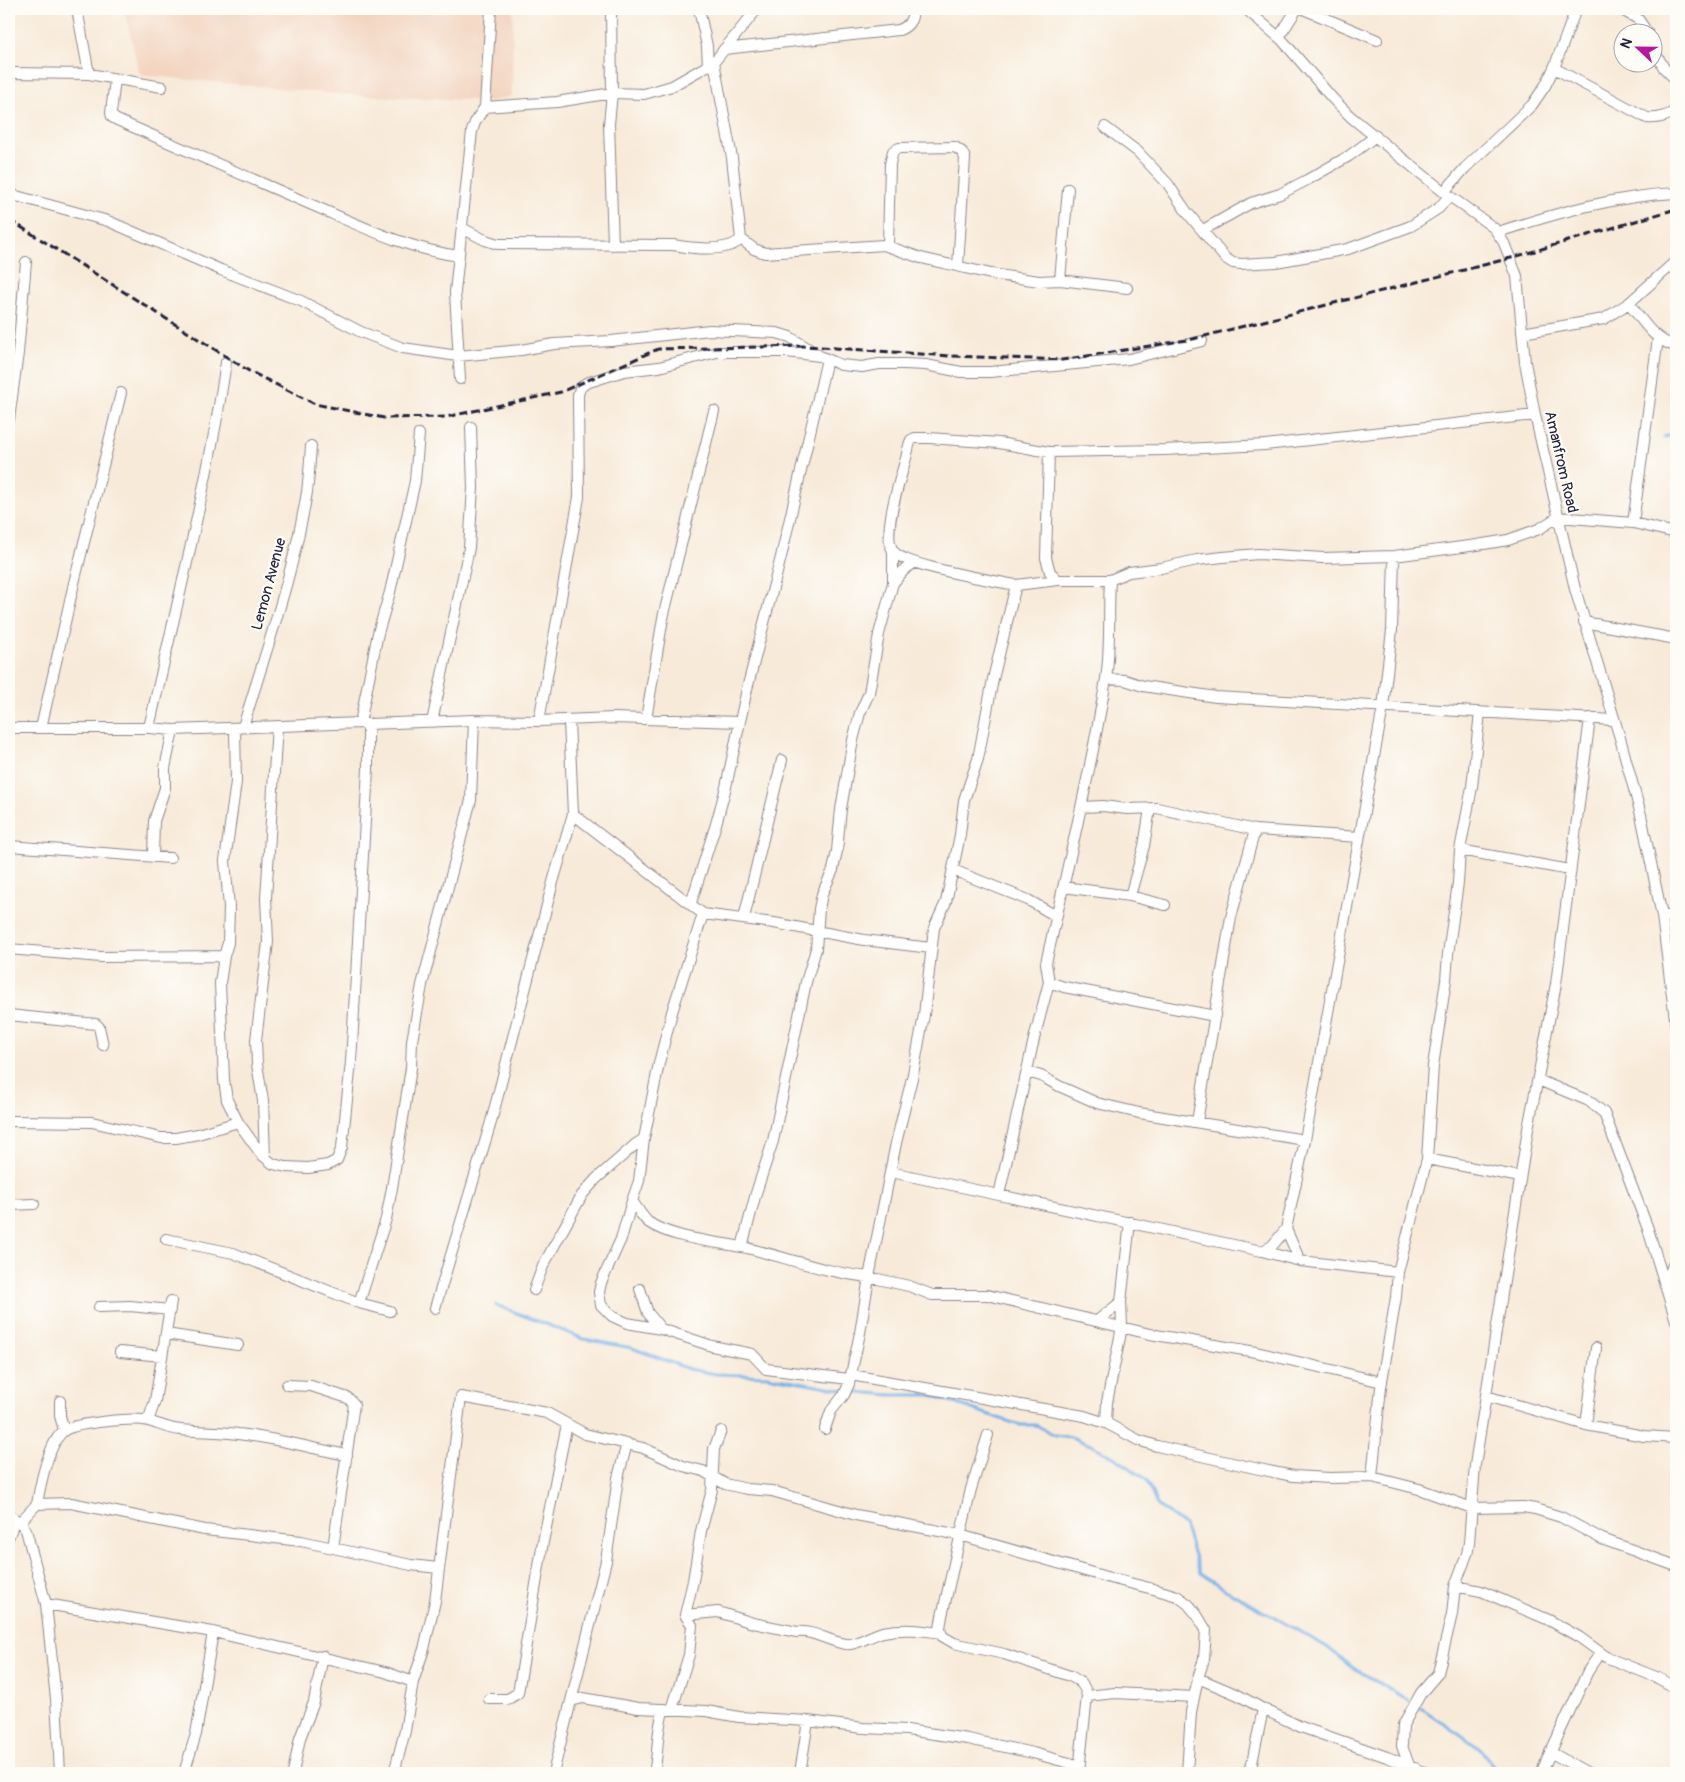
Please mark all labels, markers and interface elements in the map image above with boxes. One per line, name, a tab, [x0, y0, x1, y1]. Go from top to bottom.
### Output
north arrow	[1612, 22, 1662, 72]
text: N	[1617, 36, 1636, 51]
street label: Amanfrom Road	[1540, 409, 1582, 515]
street label: Lemon Avenue	[248, 535, 291, 632]

